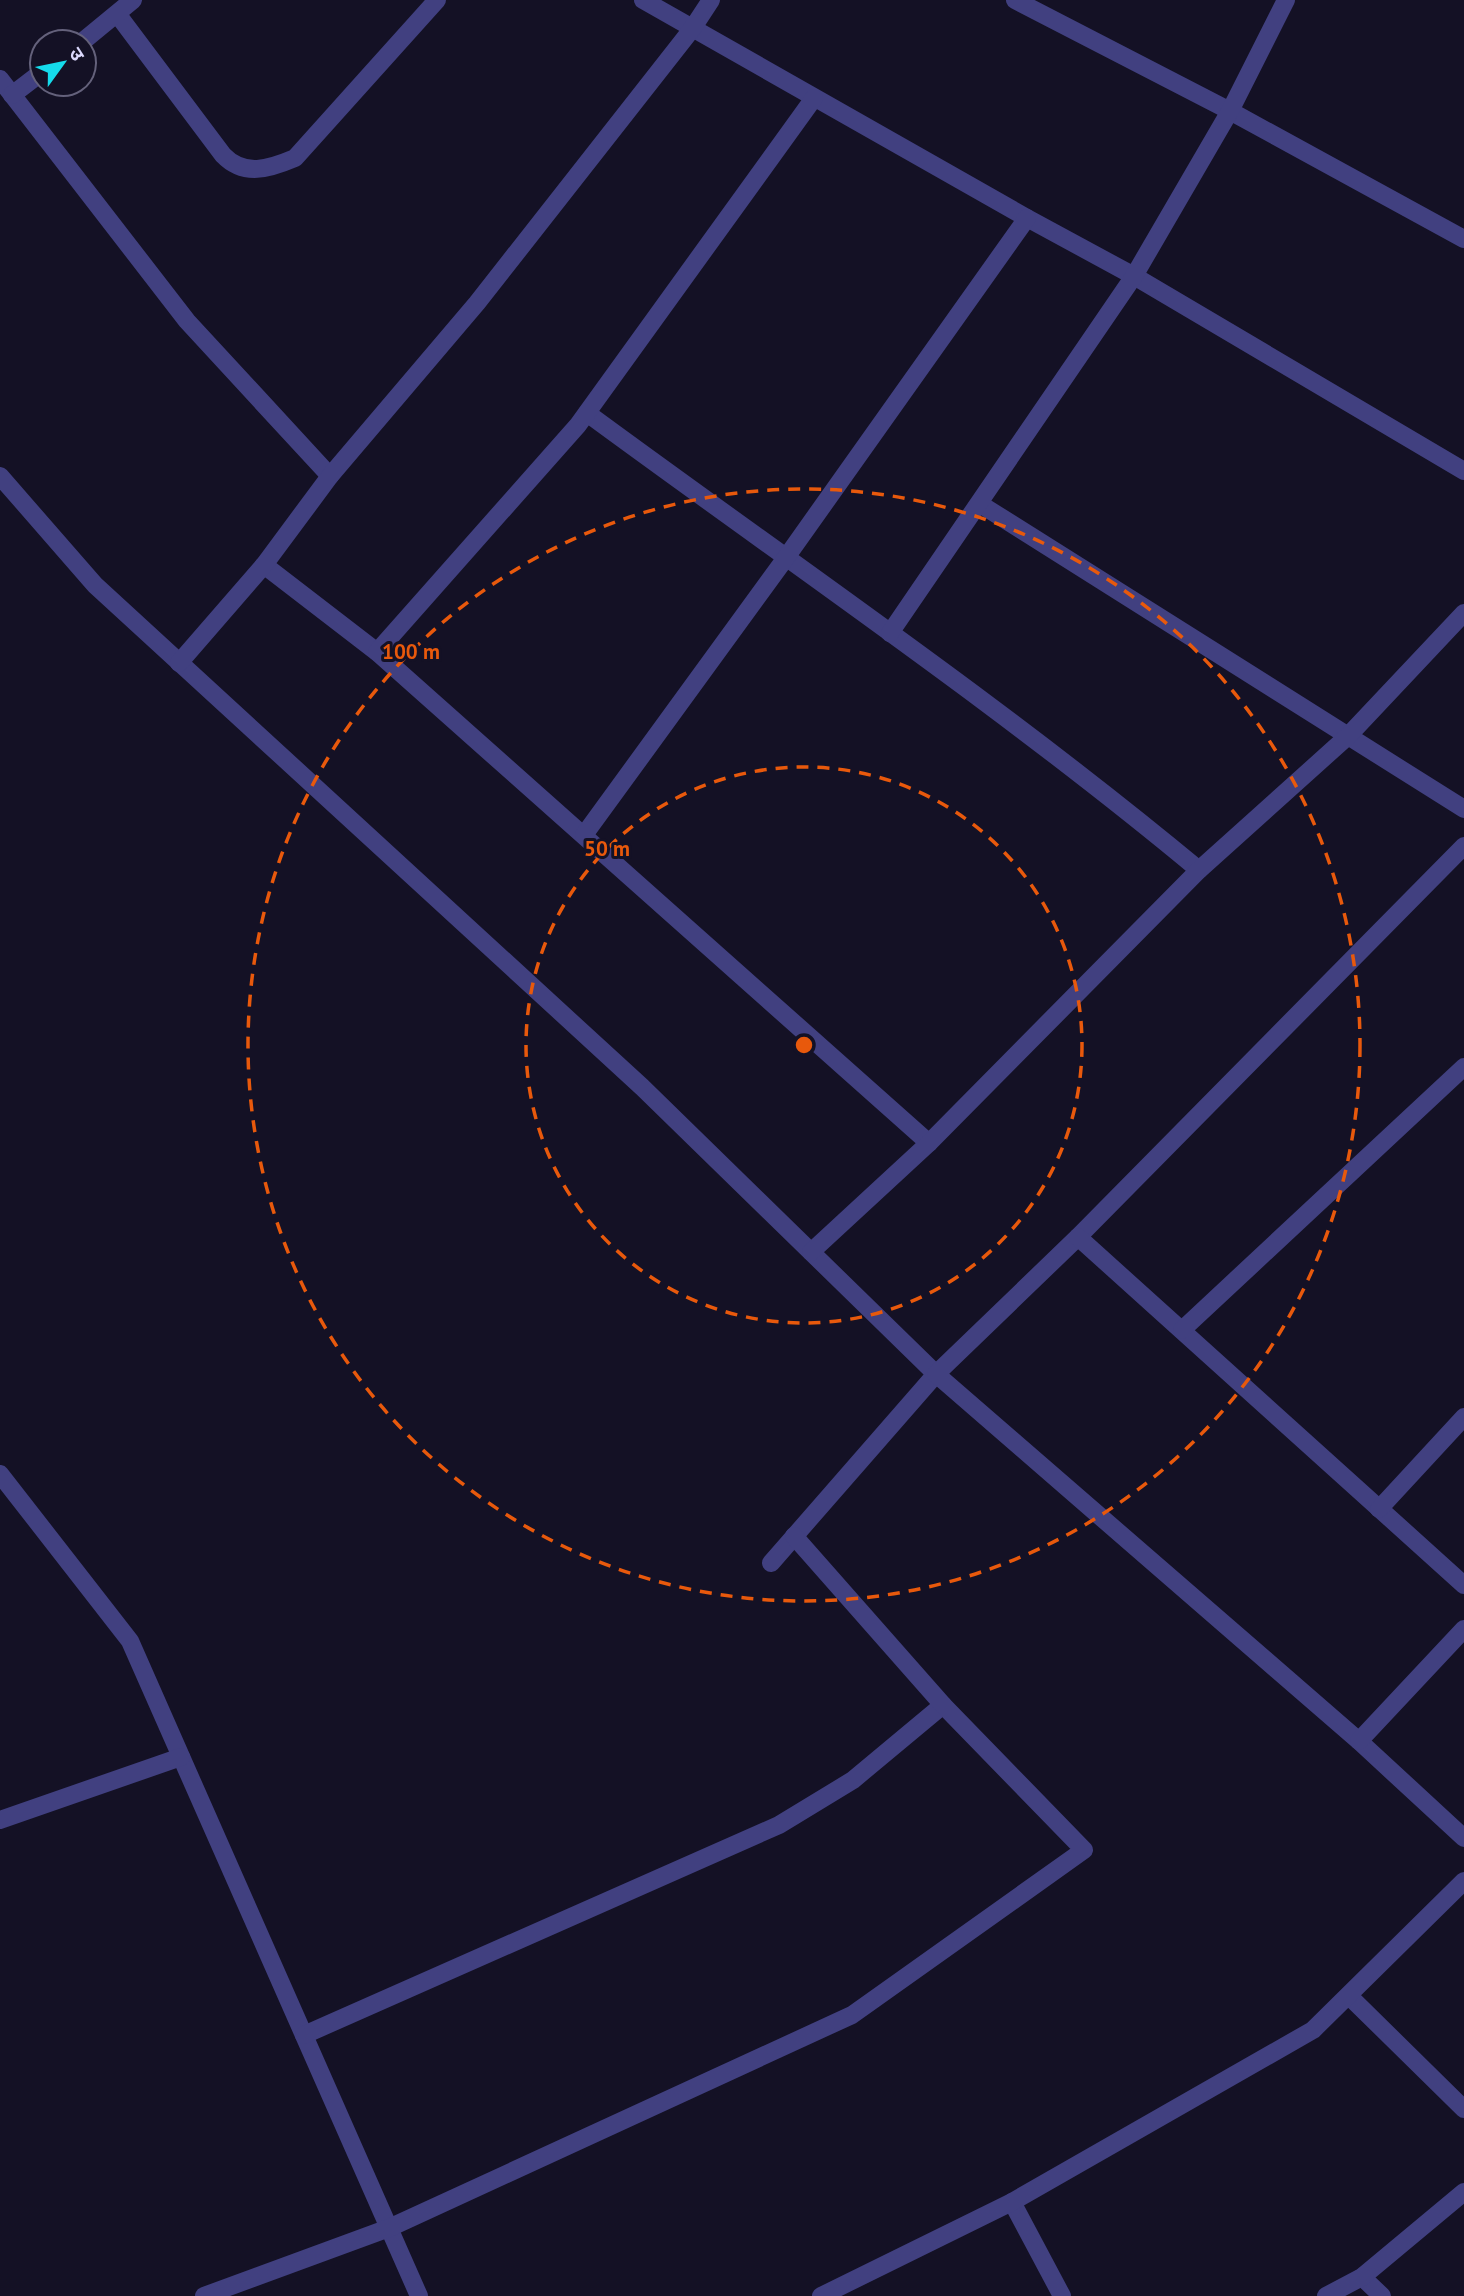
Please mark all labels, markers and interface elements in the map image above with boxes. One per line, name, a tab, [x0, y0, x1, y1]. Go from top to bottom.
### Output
north arrow	[28, 28, 98, 98]
text: उ	[64, 43, 91, 66]
text: 100 m	[382, 638, 440, 665]
text: 50 m	[584, 835, 630, 862]
centre of rings	[792, 1033, 816, 1057]

